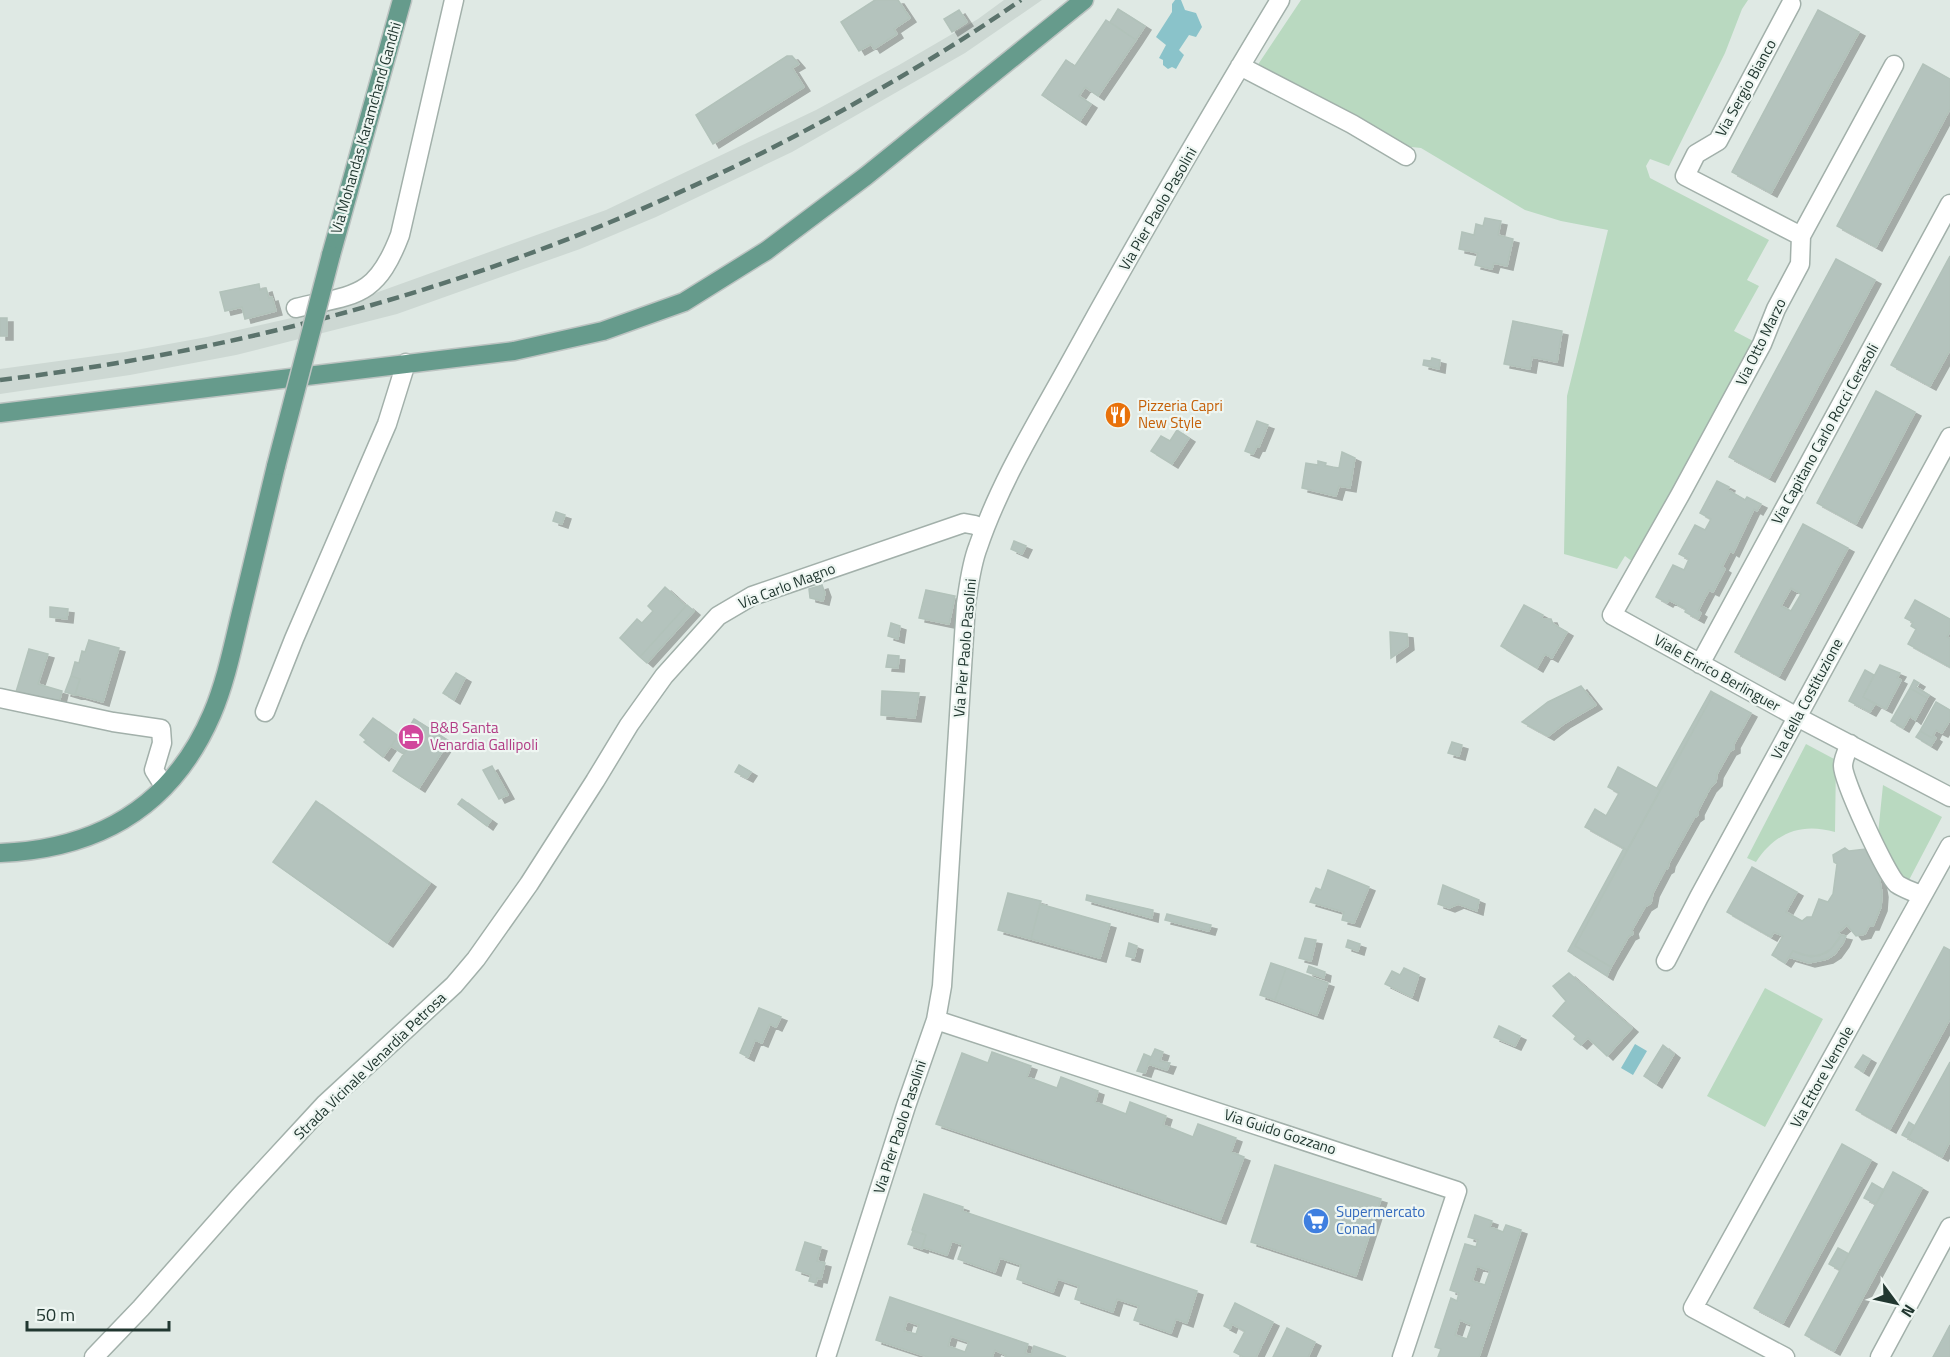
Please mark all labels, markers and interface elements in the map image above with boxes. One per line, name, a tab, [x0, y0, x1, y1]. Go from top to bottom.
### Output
street label: Via Mohandas Karamchand Gandhi	[324, 19, 407, 236]
street label: Via Sergio Bianco	[1709, 35, 1782, 141]
street label: Via Pier Paolo Pasolini	[1113, 143, 1202, 275]
street label: Via Otto Marzo	[1730, 294, 1792, 389]
street label: Via Capitano Carlo Rocci Cerasoli	[1765, 339, 1884, 528]
place label: Pizzeria Capri New Style	[1138, 394, 1223, 434]
restaurant icon: Pizzeria Capri New Style	[1103, 400, 1133, 430]
street label: Via Carlo Magno	[735, 556, 839, 615]
street label: Via Pier Paolo Pasolini	[947, 578, 982, 718]
street label: Viale Enrico Berlinguer	[1650, 628, 1785, 717]
street label: Via della Costituzione	[1765, 634, 1848, 764]
place label: B&B Santa Venardia Gallipoli	[430, 716, 538, 756]
hotel icon: B&B Santa Venardia Gallipoli	[396, 722, 426, 752]
street label: Strada Vicinale Venardia Petrosa	[288, 986, 451, 1145]
street label: Via Ettore Vernole	[1784, 1022, 1859, 1132]
street label: Via Pier Paolo Pasolini	[867, 1057, 932, 1197]
street label: Via Guido Gozzano	[1221, 1103, 1339, 1161]
place label: Supermercato Conad	[1336, 1200, 1425, 1240]
supermarket icon: Supermercato Conad	[1301, 1206, 1331, 1236]
north arrow	[1866, 1273, 1926, 1333]
scale bar	[27, 1294, 170, 1332]
text: N	[1895, 1300, 1922, 1322]
text: 50 m	[36, 1301, 75, 1328]

